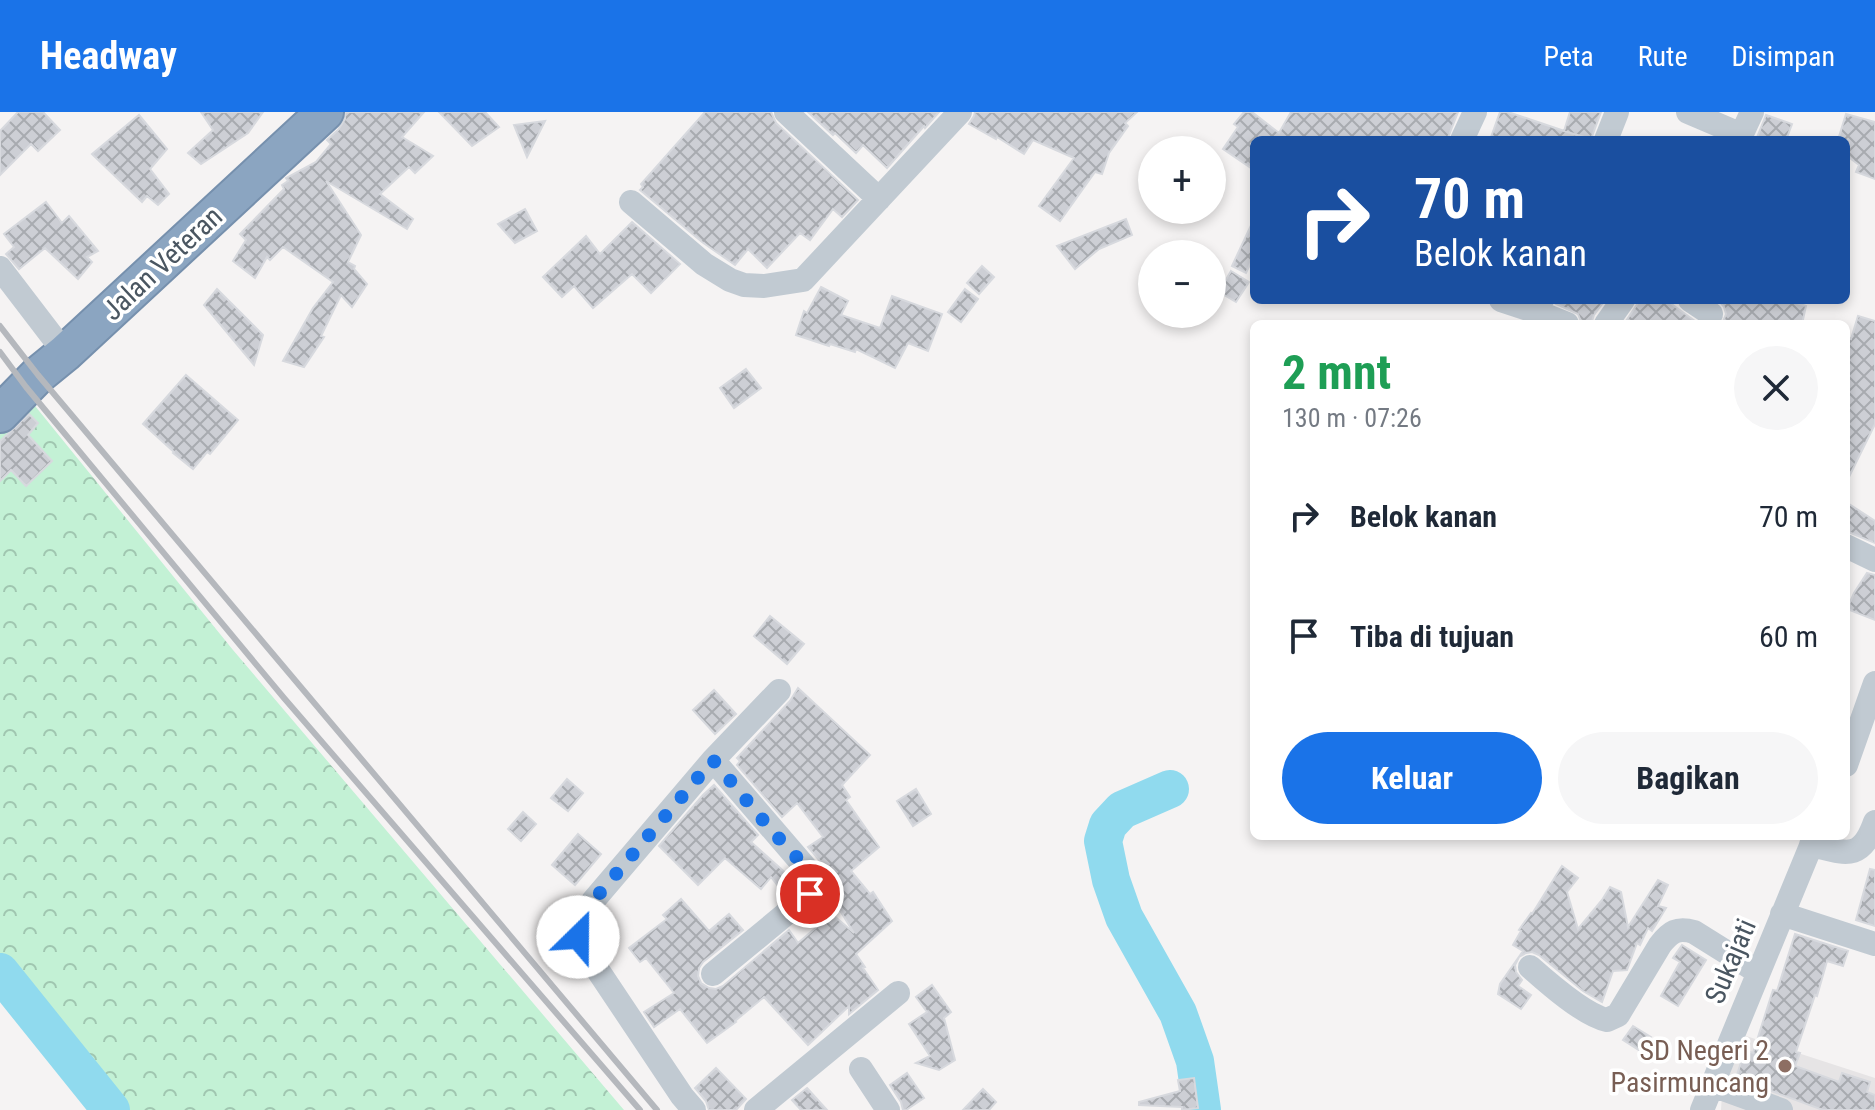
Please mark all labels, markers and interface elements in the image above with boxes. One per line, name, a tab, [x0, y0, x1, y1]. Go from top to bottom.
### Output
text: Headway	[40, 34, 177, 78]
text: Peta	[1544, 40, 1594, 73]
text: Rute	[1638, 40, 1688, 73]
text: Disimpan	[1732, 40, 1835, 73]
map controls	[1138, 136, 1226, 328]
button: +	[1138, 136, 1226, 224]
text: 70 m	[1414, 166, 1525, 232]
icon: right	[1282, 168, 1386, 272]
street label: Jalan Veteran	[96, 200, 229, 327]
text: Belok kanan	[1414, 233, 1587, 275]
button: −	[1138, 240, 1226, 328]
text: 2 mnt	[1282, 344, 1391, 401]
button: close	[1734, 346, 1818, 430]
text: 130 m · 07:26	[1282, 403, 1422, 433]
icon: right	[1282, 494, 1326, 538]
text: Belok kanan	[1350, 499, 1497, 534]
text: 70 m	[1759, 499, 1818, 534]
icon: arrive	[1282, 614, 1326, 658]
text: Tiba di tujuan	[1350, 619, 1514, 654]
text: 60 m	[1759, 619, 1818, 654]
button: Keluar	[1282, 732, 1542, 824]
button: Bagikan	[1558, 732, 1818, 824]
pin	[776, 860, 844, 928]
icon: arrive	[788, 872, 832, 916]
position arrow	[536, 895, 620, 979]
street label: Sukajati	[1698, 914, 1763, 1008]
place label: SD Negeri 2 Pasirmuncang	[1611, 1034, 1769, 1099]
marker: SD Negeri 2 Pasirmuncang	[1776, 1057, 1794, 1075]

